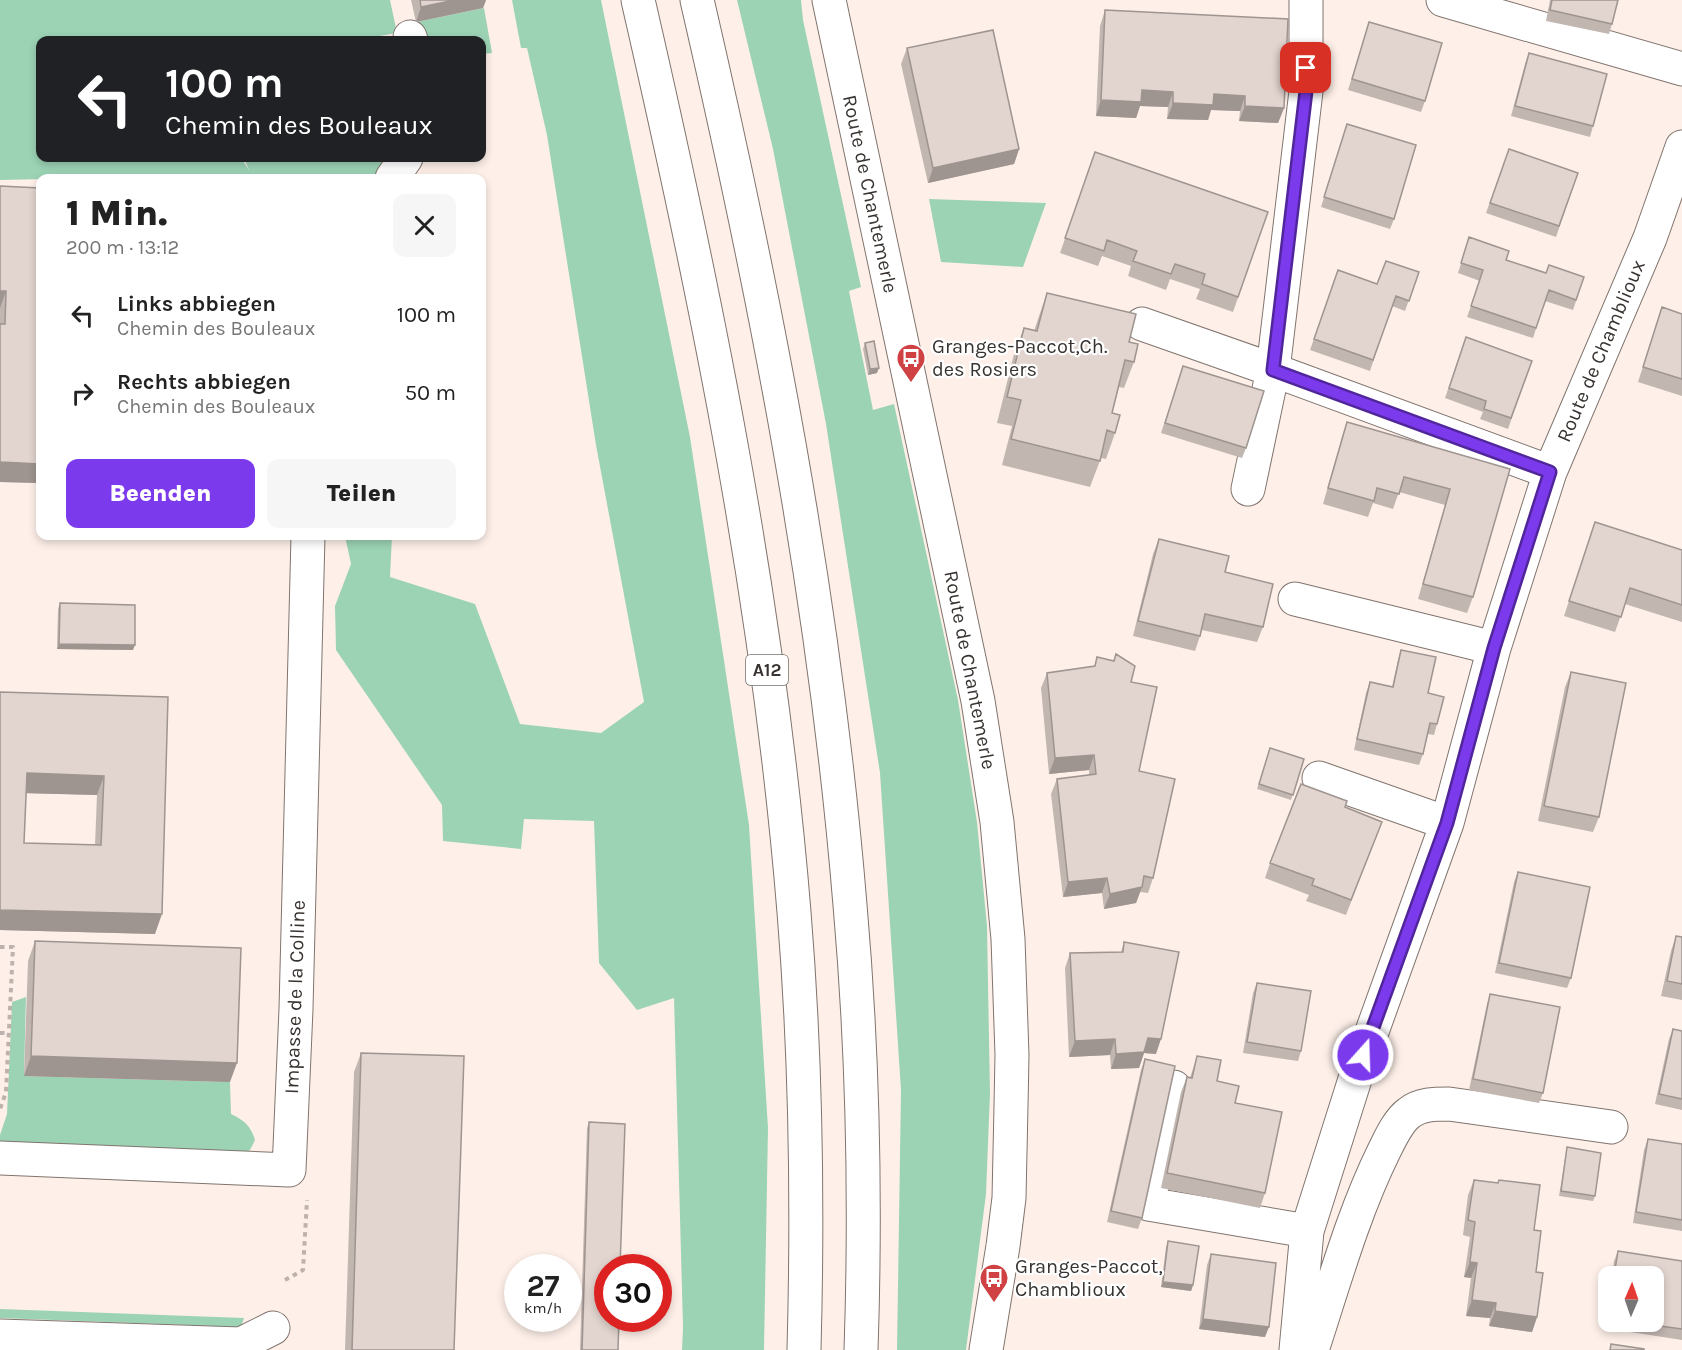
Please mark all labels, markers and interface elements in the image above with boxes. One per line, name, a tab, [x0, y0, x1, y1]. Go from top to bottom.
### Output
pin	[1280, 42, 1331, 93]
icon: arrive	[1289, 51, 1322, 84]
text: 100 m	[165, 58, 284, 108]
icon: left	[66, 60, 144, 138]
street label: Route de Chantemerle	[838, 93, 902, 295]
text: Chemin des Bouleaux	[165, 109, 433, 141]
text: 1 Min.	[66, 192, 167, 234]
button: close	[393, 194, 456, 257]
text: 200 m · 13:12	[66, 236, 179, 259]
street label: Route de Chamblioux	[1552, 257, 1650, 445]
text: Links abbiegen	[117, 291, 276, 317]
icon: left	[66, 299, 99, 332]
text: 100 m	[397, 302, 456, 328]
text: Chemin des Bouleaux	[117, 317, 315, 340]
place label: Granges-Paccot,Ch. des Rosiers	[932, 335, 1107, 381]
bus stop icon: Granges-Paccot,Ch. des Rosiers	[895, 342, 927, 384]
text: Rechts abbiegen	[117, 369, 291, 395]
icon: right	[66, 377, 99, 410]
text: 50 m	[405, 380, 456, 406]
text: Chemin des Bouleaux	[117, 395, 315, 418]
button: Beenden	[66, 459, 255, 528]
button: Teilen	[267, 459, 456, 528]
street label: Route de Chantemerle	[939, 569, 1001, 771]
road number: A12	[746, 655, 788, 685]
street label: Impasse de la Colline	[280, 900, 310, 1094]
position arrow	[1331, 1023, 1395, 1087]
speed limit sign: 30	[594, 1254, 672, 1332]
place label: Granges-Paccot, Chamblioux	[1015, 1255, 1163, 1301]
bus stop icon: Granges-Paccot, Chamblioux	[978, 1262, 1010, 1304]
north arrow	[1598, 1266, 1664, 1332]
map controls	[1598, 1266, 1664, 1332]
text: 27	[526, 1268, 560, 1304]
text: km/h	[524, 1299, 562, 1317]

